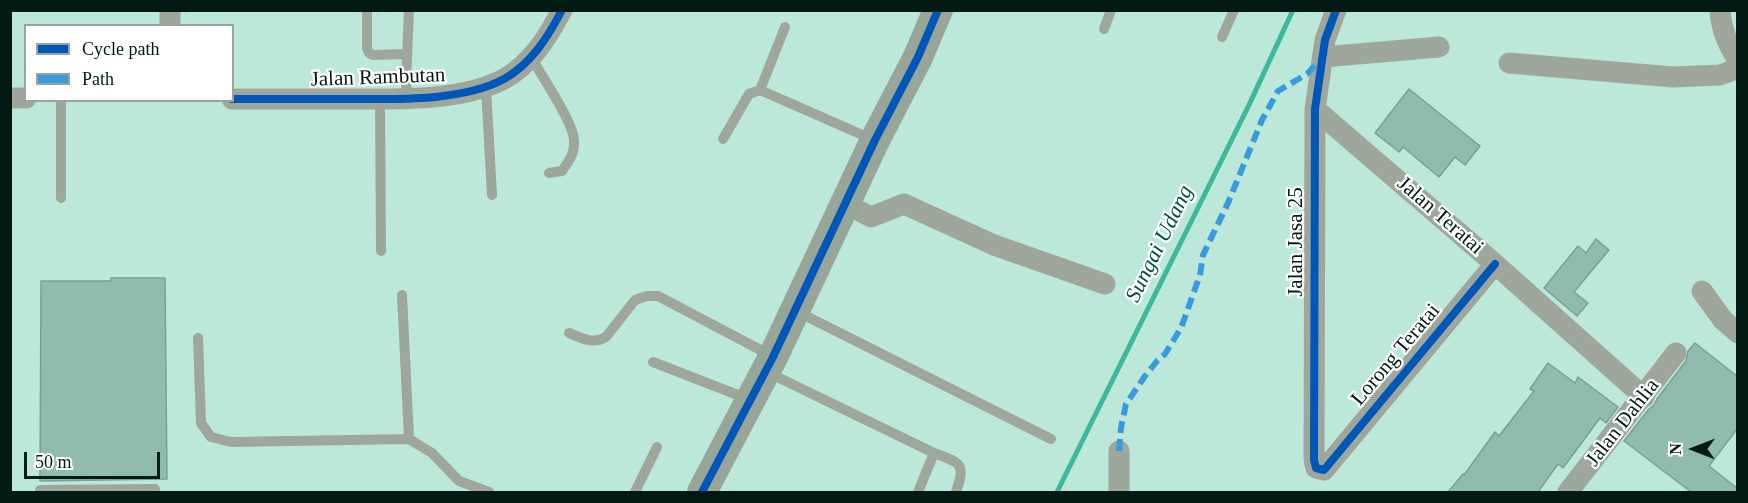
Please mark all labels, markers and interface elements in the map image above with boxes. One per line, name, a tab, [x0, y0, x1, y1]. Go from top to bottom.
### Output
legend	[24, 24, 234, 102]
text: Cycle path	[82, 39, 159, 59]
street label: Jalan Rambutan	[310, 63, 446, 93]
text: Path	[82, 69, 114, 89]
street label: Jalan Teratai	[1392, 172, 1488, 260]
water label: Sungai Udang	[1120, 181, 1200, 307]
street label: Jalan Jasa 25	[1283, 187, 1309, 297]
street label: Lorong Teratai	[1346, 299, 1446, 411]
street label: Jalan Dahlia	[1581, 374, 1665, 472]
north arrow	[1664, 419, 1724, 479]
scale bar	[27, 440, 164, 478]
text: N	[1667, 443, 1684, 455]
text: 50 m	[35, 452, 72, 472]

